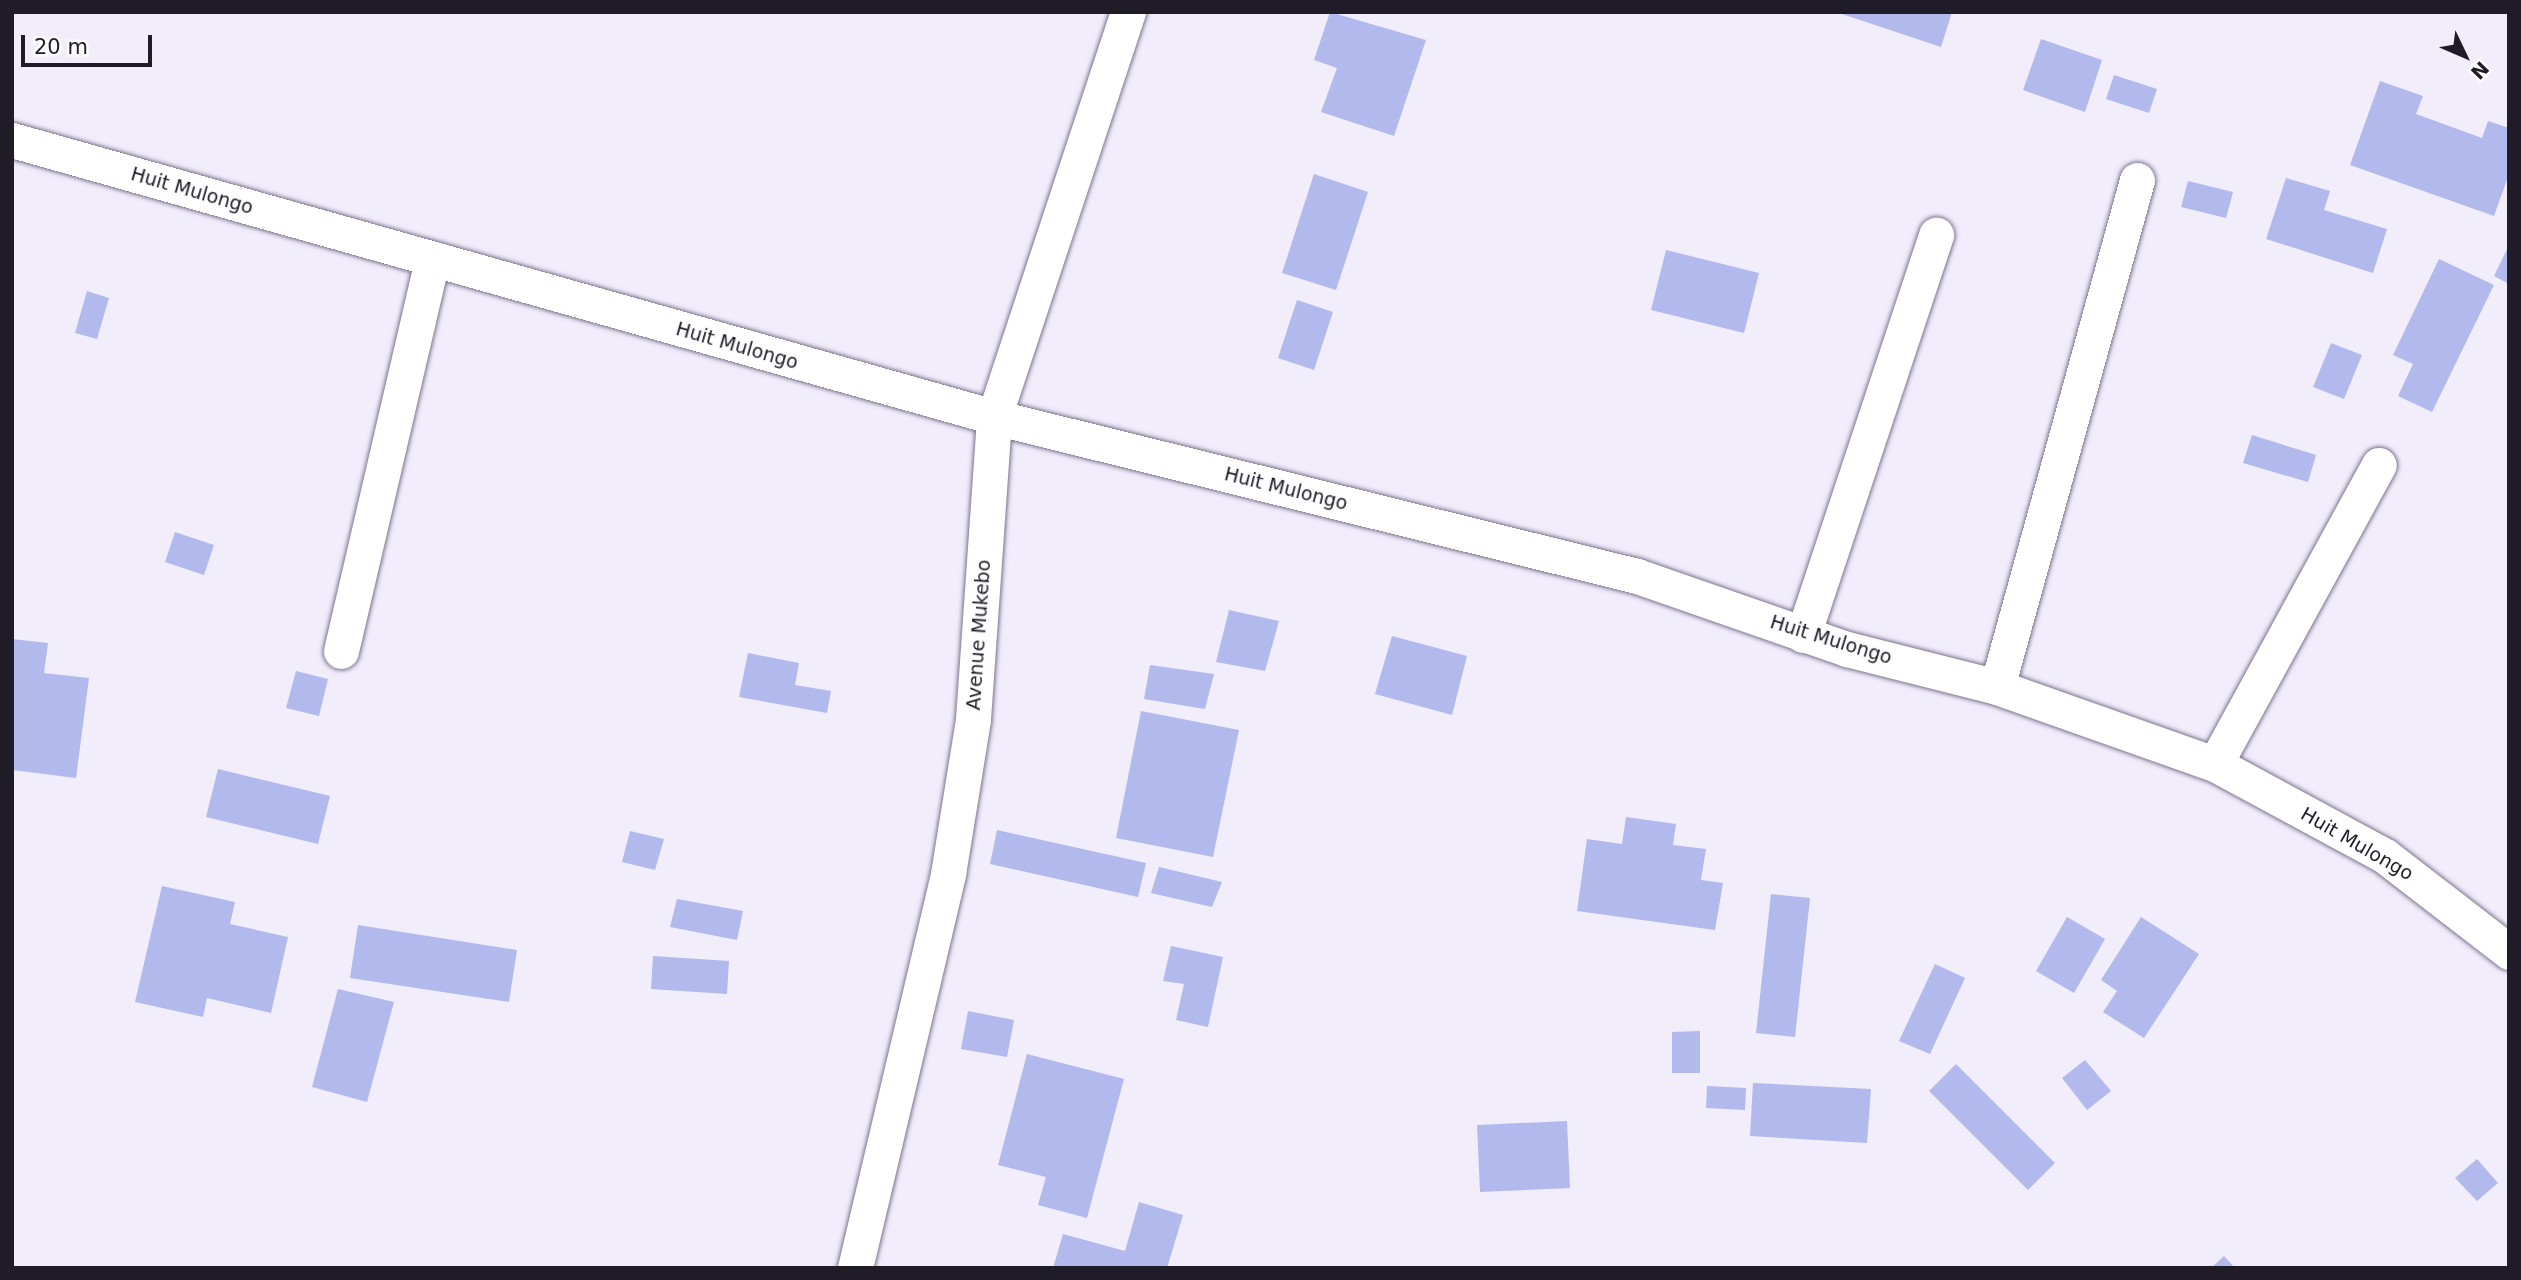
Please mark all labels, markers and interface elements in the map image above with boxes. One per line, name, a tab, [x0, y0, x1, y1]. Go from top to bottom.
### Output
scale bar	[24, 21, 156, 65]
north arrow	[2430, 21, 2500, 91]
text: 20 m	[34, 35, 88, 59]
text: N	[2467, 57, 2494, 84]
street label: Huit Mulongo	[128, 163, 256, 219]
street label: Huit Mulongo	[673, 318, 801, 374]
street label: Huit Mulongo	[1222, 463, 1350, 515]
street label: Avenue Mukebo	[962, 559, 996, 711]
street label: Huit Mulongo	[1767, 611, 1895, 669]
street label: Huit Mulongo	[2297, 803, 2417, 885]

